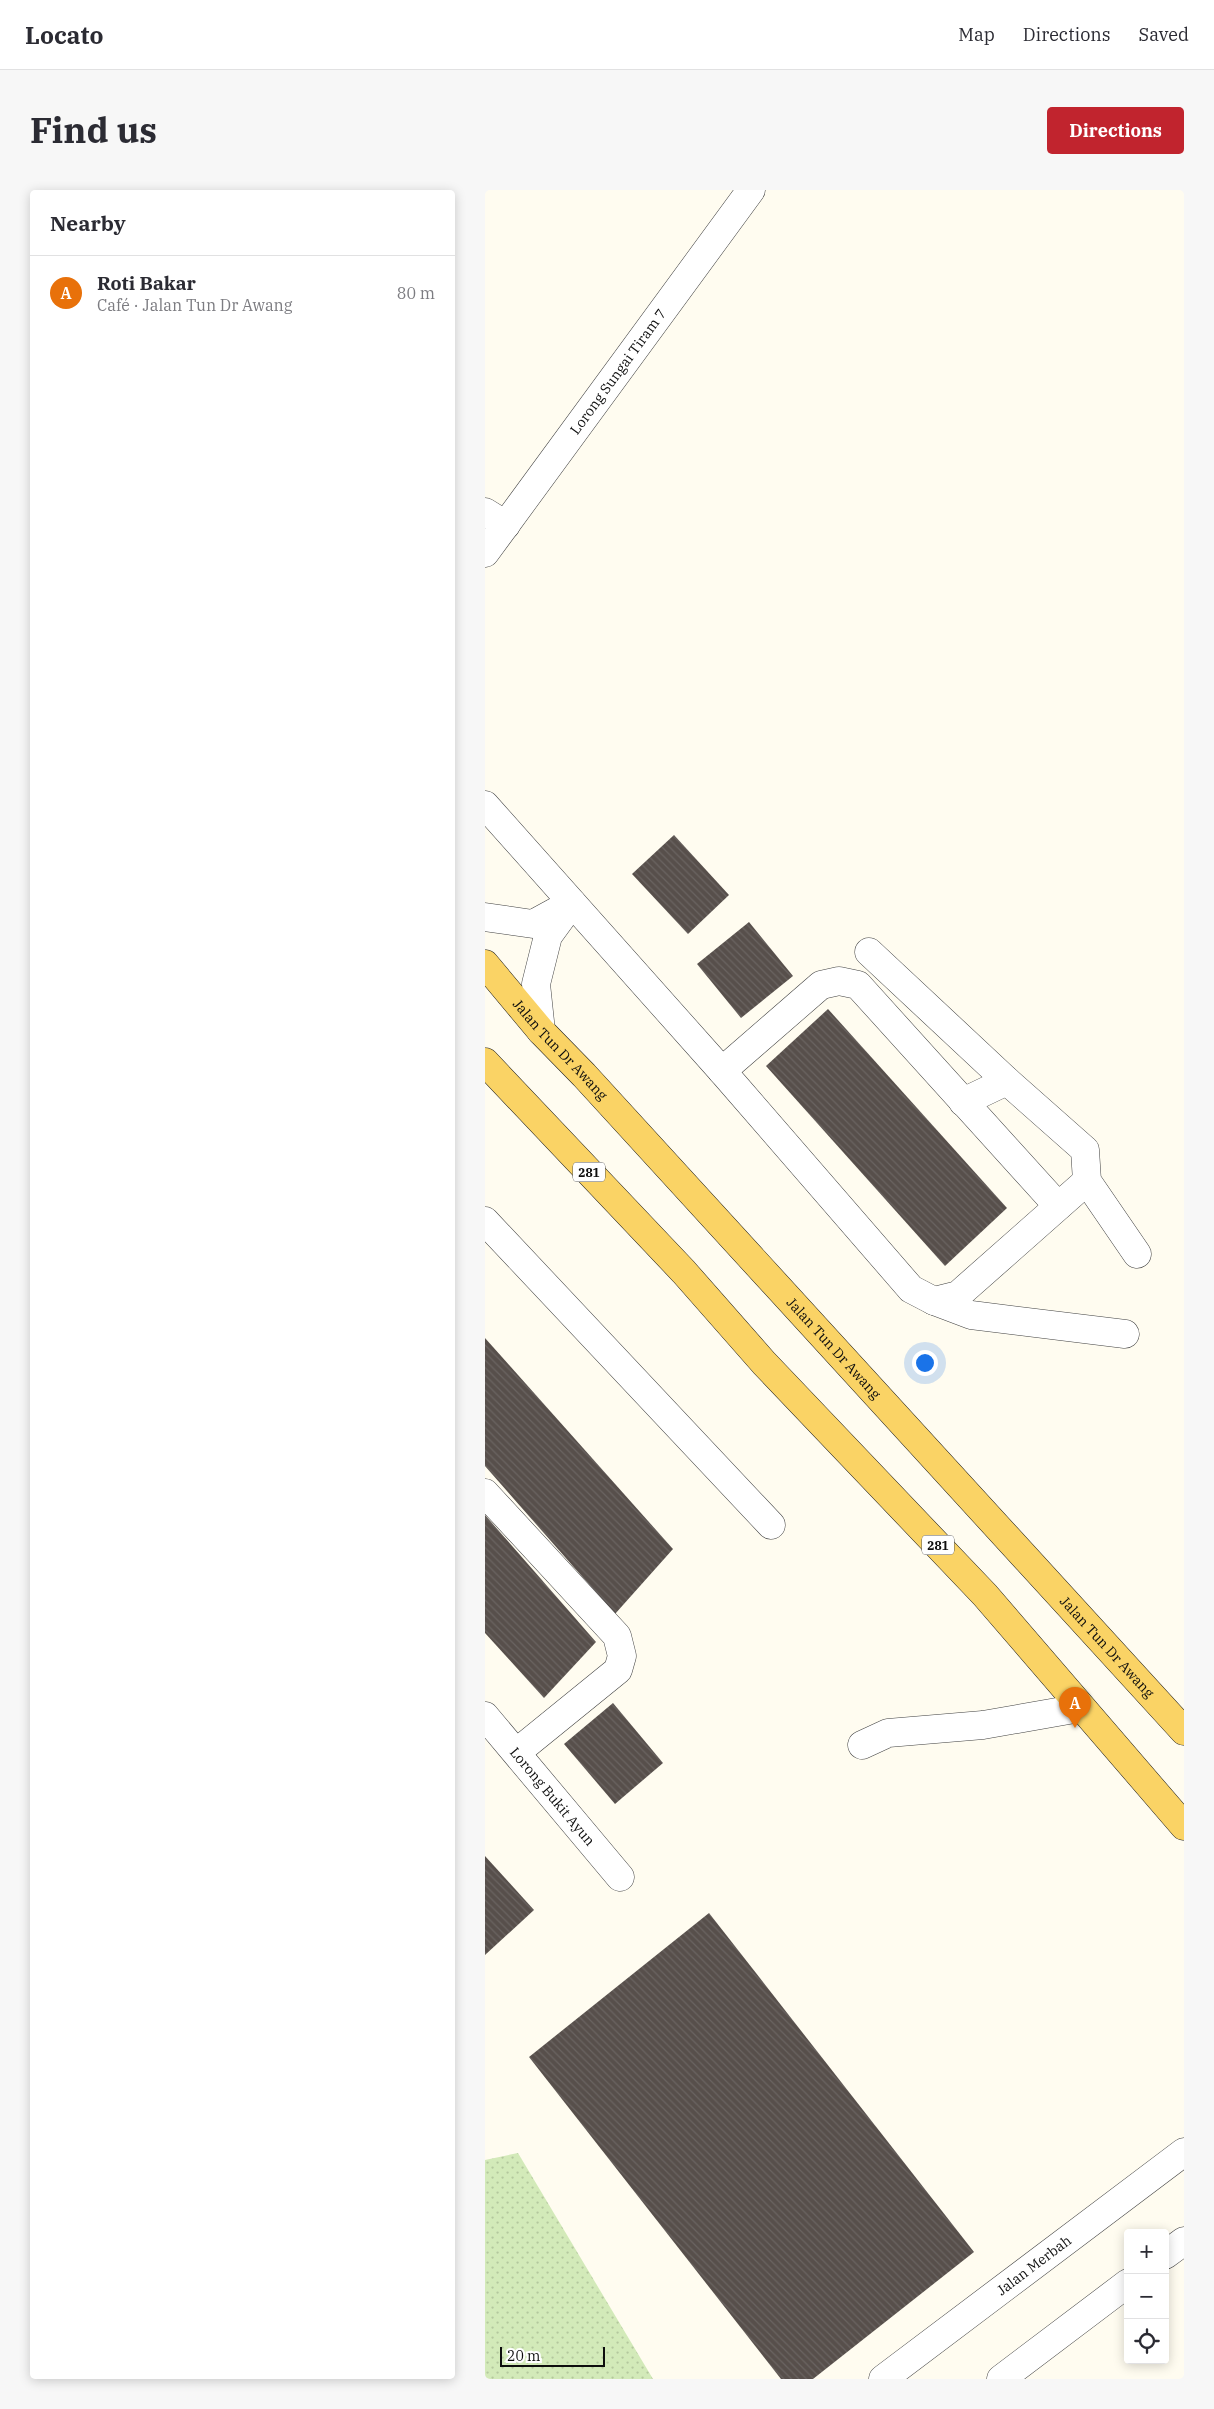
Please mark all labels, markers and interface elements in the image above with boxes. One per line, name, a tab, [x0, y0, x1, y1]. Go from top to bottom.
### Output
text: Locato	[25, 19, 103, 51]
text: Map	[958, 23, 995, 46]
text: Directions	[1023, 23, 1111, 46]
text: Saved	[1139, 23, 1189, 46]
text: Find us	[30, 107, 157, 153]
button: Directions	[1047, 107, 1184, 154]
text: Nearby	[50, 209, 126, 237]
text: Roti Bakar	[97, 271, 196, 295]
text: A	[60, 283, 72, 303]
text: 80 m	[397, 283, 435, 303]
text: Café · Jalan Tun Dr Awang	[97, 295, 293, 315]
street label: Lorong Sungai Tiram 7	[566, 305, 670, 438]
street label: Jalan Tun Dr Awang	[509, 995, 612, 1104]
road number: 281	[573, 1162, 605, 1182]
street label: Jalan Tun Dr Awang	[783, 1294, 885, 1403]
your location	[912, 1350, 938, 1376]
road number: 281	[922, 1536, 954, 1554]
street label: Jalan Tun Dr Awang	[1056, 1592, 1158, 1702]
pin: A	[1059, 1687, 1091, 1728]
street label: Lorong Bukit Ayun	[506, 1743, 599, 1850]
map controls	[1124, 2229, 1169, 2364]
button: +	[1124, 2229, 1169, 2274]
street label: Jalan Merbah	[993, 2231, 1075, 2299]
button: −	[1124, 2274, 1169, 2319]
button: locate	[1124, 2319, 1169, 2364]
scale bar	[500, 2344, 605, 2367]
text: 20 m	[507, 2347, 540, 2365]

